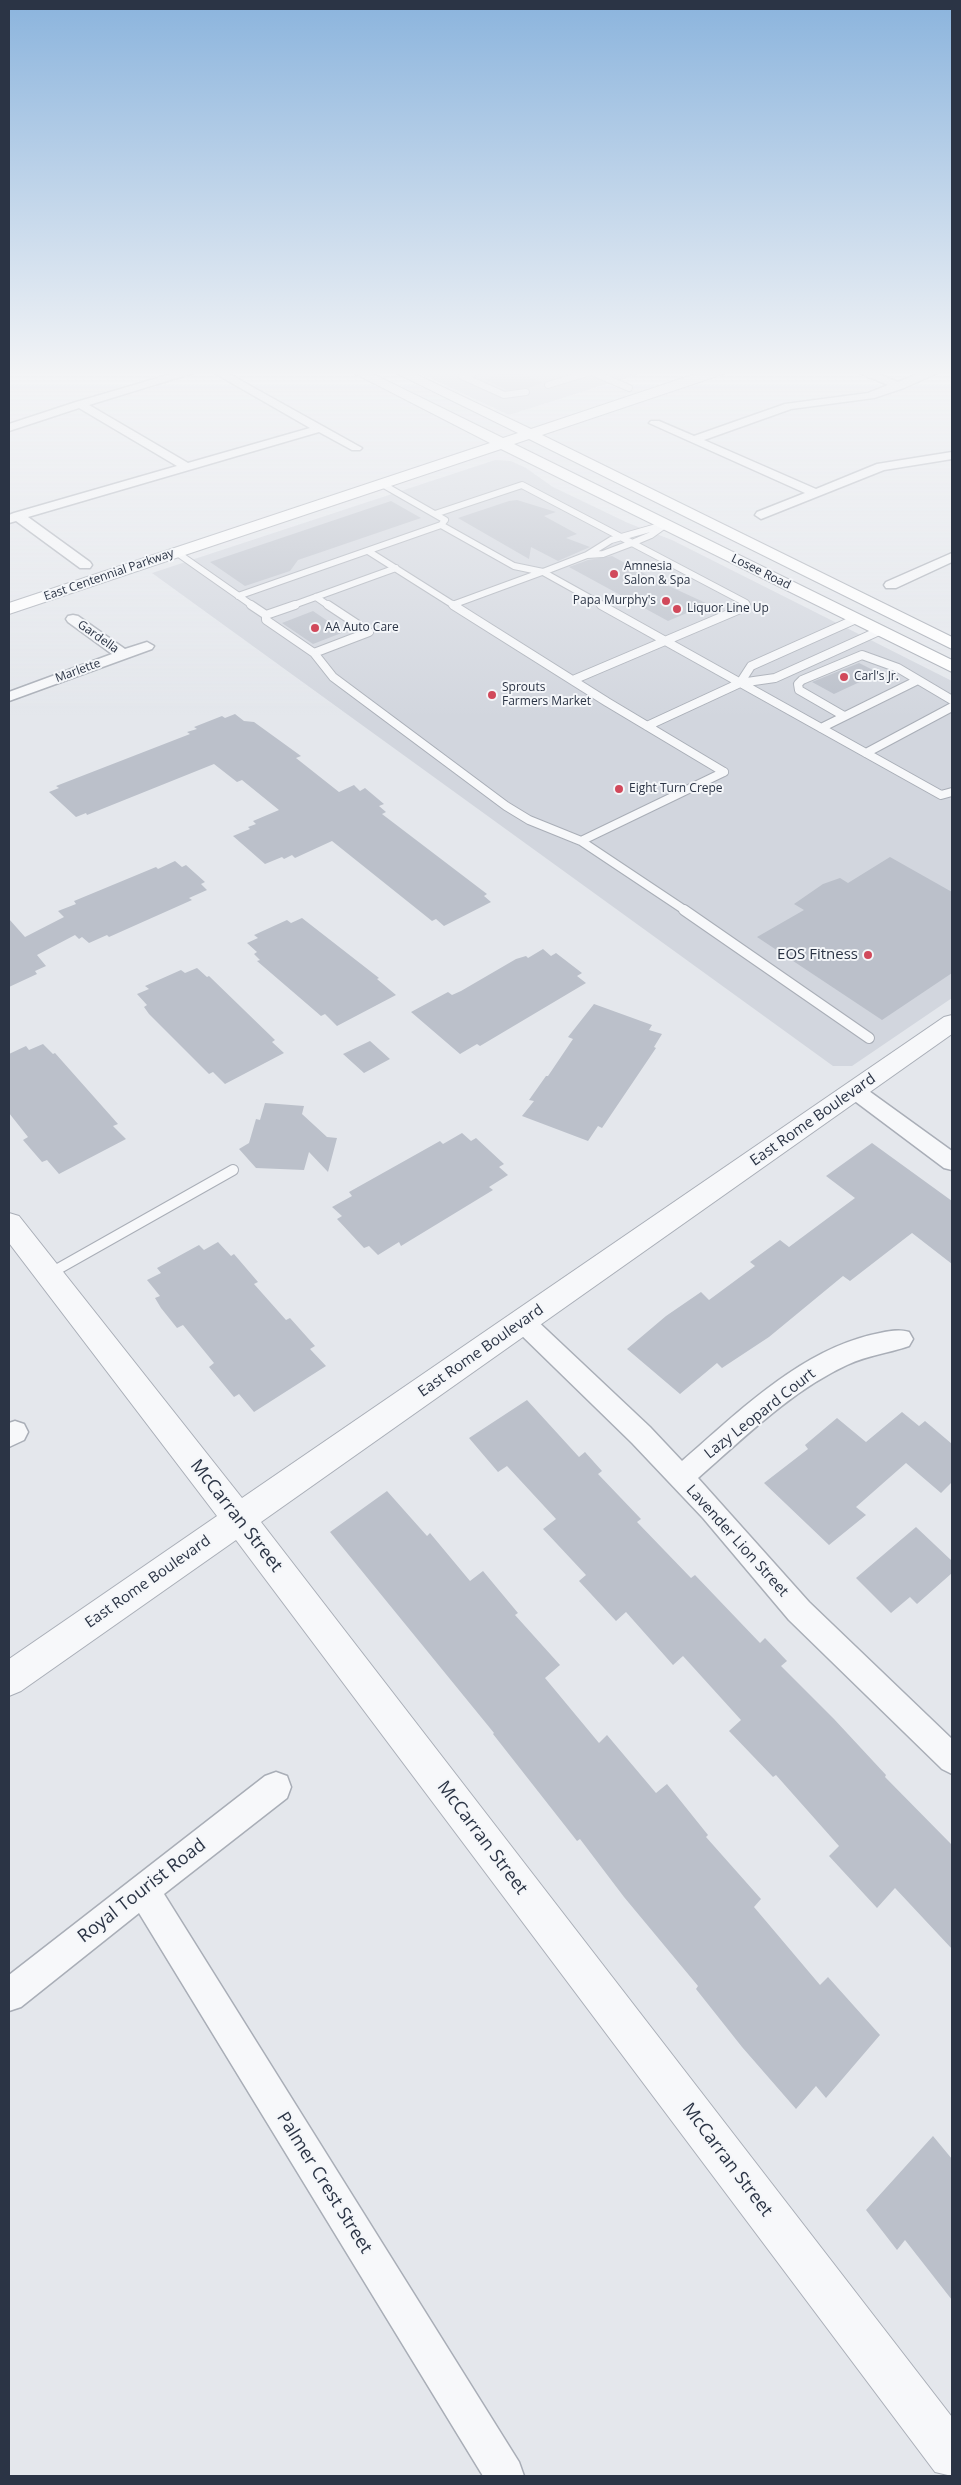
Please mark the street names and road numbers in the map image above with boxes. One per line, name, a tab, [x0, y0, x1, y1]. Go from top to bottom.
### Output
street label: East Centennial Parkway	[42, 546, 176, 604]
street label: Losee Road	[729, 551, 793, 593]
street label: Gardella	[75, 618, 121, 656]
street label: Marlette	[53, 656, 103, 686]
street label: East Rome Boulevard	[747, 1070, 879, 1170]
street label: East Rome Boulevard	[415, 1301, 547, 1401]
street label: Lazy Leopard Court	[701, 1365, 819, 1463]
street label: McCarran Street	[185, 1455, 287, 1577]
street label: Lavender Lion Street	[682, 1481, 792, 1601]
street label: East Rome Boulevard	[82, 1532, 214, 1632]
street label: McCarran Street	[432, 1777, 532, 1899]
street label: Royal Tourist Road	[74, 1834, 210, 1948]
street label: McCarran Street	[677, 2099, 777, 2221]
street label: Palmer Crest Street	[272, 2108, 376, 2258]

